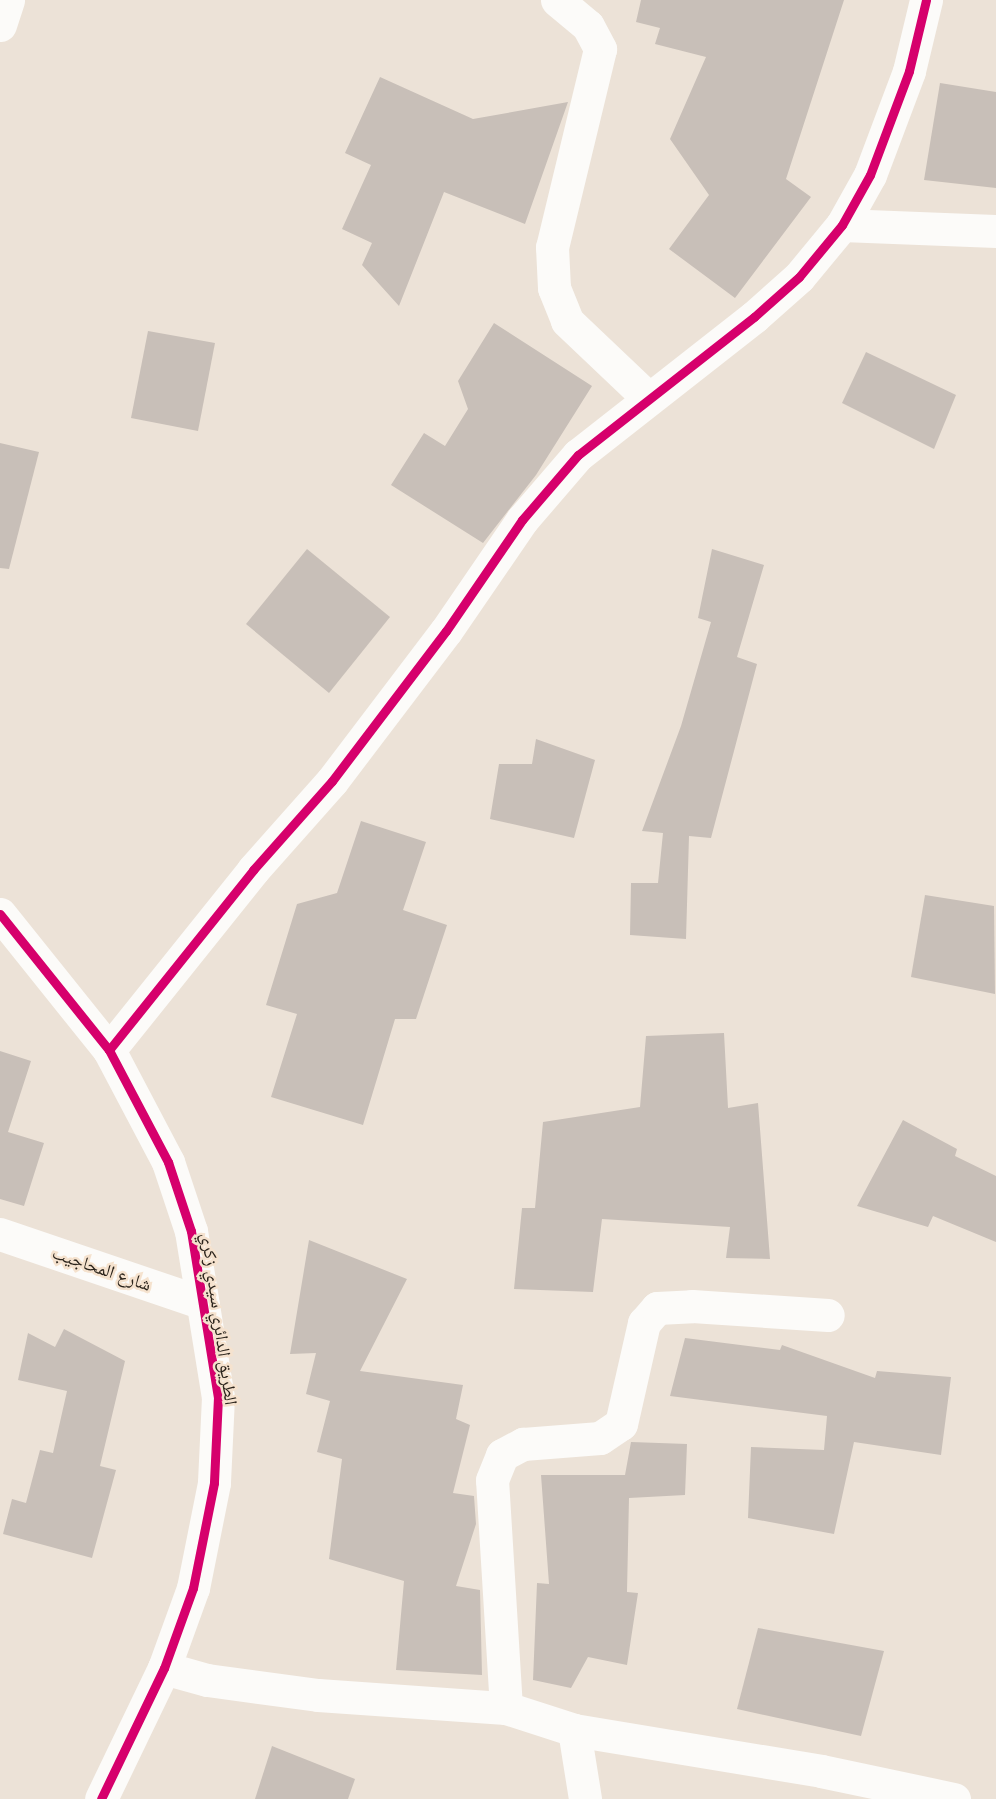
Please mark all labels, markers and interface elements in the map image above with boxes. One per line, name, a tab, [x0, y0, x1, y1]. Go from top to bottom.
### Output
street label: الطريق الدائري سيدي زكري	[197, 1232, 243, 1406]
street label: شارع المحاجيب	[50, 1241, 154, 1295]

